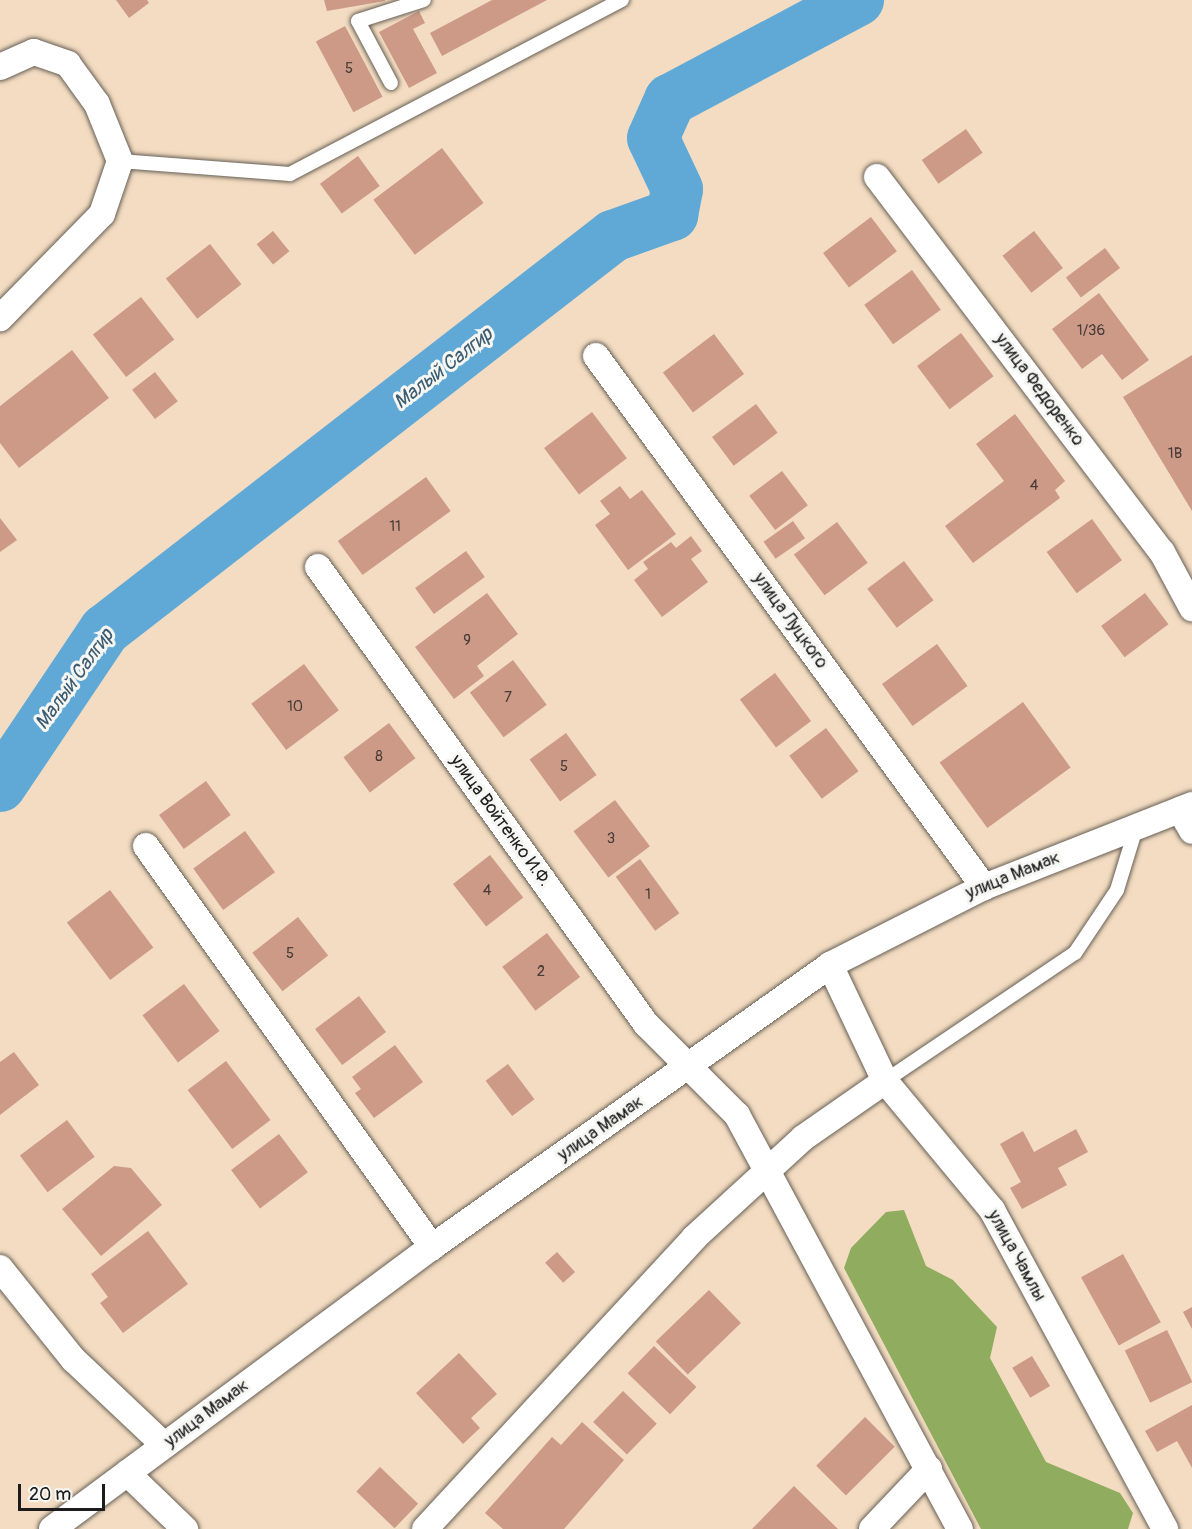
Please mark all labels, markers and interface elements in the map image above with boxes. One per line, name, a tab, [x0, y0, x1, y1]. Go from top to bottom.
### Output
house number: 5	[345, 60, 353, 78]
water label: Малый Салгир	[389, 322, 497, 414]
house number: 1/36	[1077, 322, 1105, 340]
street label: улица Федоренко	[990, 329, 1088, 451]
house number: 1В	[1168, 445, 1182, 463]
house number: 4	[1030, 477, 1038, 495]
house number: 11	[389, 518, 401, 536]
street label: улица Луцкого	[748, 569, 832, 673]
water label: Малый Салгир	[30, 624, 118, 734]
house number: 9	[463, 632, 471, 650]
house number: 7	[504, 689, 512, 707]
house number: 10	[287, 698, 303, 716]
house number: 8	[375, 748, 383, 766]
street label: улица Войтенко И.Ф.	[445, 751, 555, 891]
house number: 5	[560, 758, 568, 776]
house number: 3	[607, 830, 615, 848]
street label: улица Мамак	[963, 847, 1063, 905]
house number: 4	[483, 882, 491, 900]
house number: 1	[645, 886, 651, 904]
house number: 5	[286, 945, 294, 963]
house number: 2	[537, 963, 545, 981]
street label: улица Мамак	[554, 1092, 648, 1166]
street label: улица Чамлы	[982, 1207, 1050, 1305]
street label: улица Мамак	[161, 1375, 253, 1453]
scale bar	[21, 1472, 108, 1510]
text: 20 m	[29, 1483, 71, 1506]

